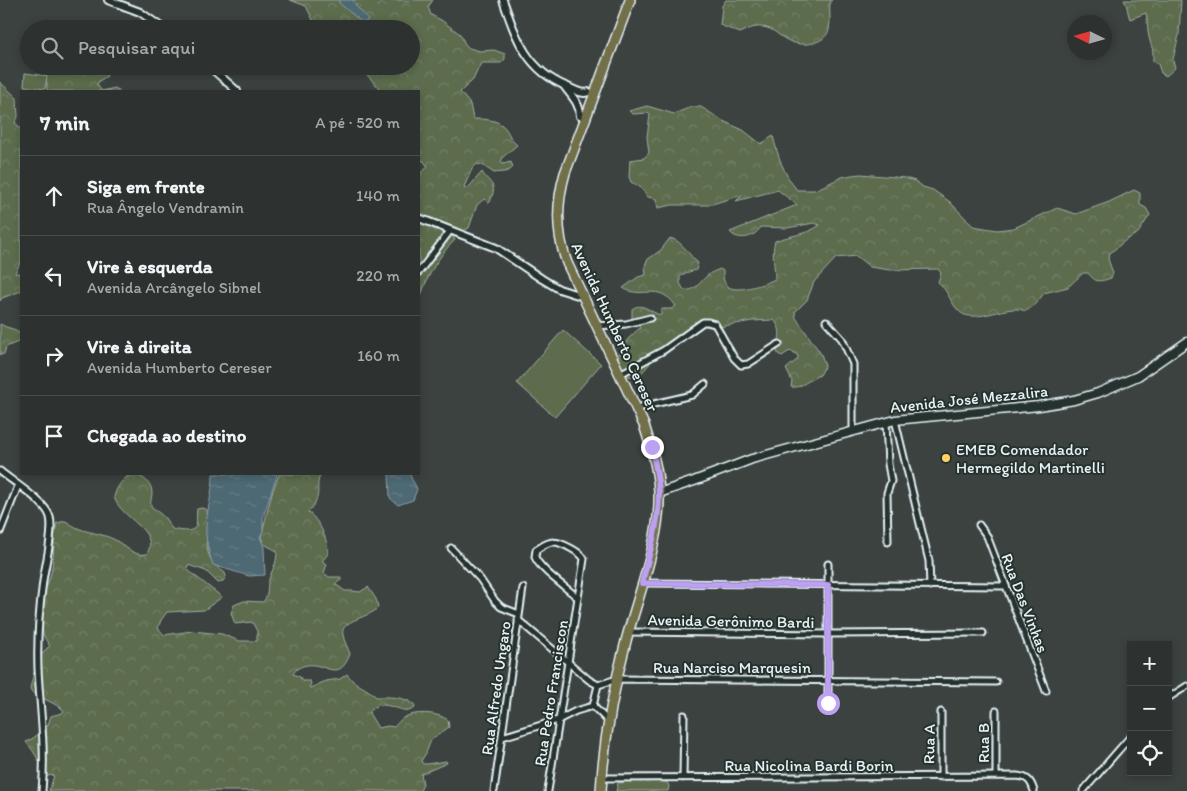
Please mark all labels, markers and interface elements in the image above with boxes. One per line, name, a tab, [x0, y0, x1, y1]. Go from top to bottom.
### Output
north arrow	[1067, 15, 1112, 60]
search box	[20, 20, 420, 75]
icon: search	[38, 34, 66, 62]
text: Pesquisar aqui	[78, 36, 195, 59]
text: 7 min	[40, 110, 89, 135]
text: A pé · 520 m	[315, 113, 400, 132]
text: Siga em frente	[87, 175, 205, 198]
icon: ahead	[40, 182, 68, 210]
text: 140 m	[356, 186, 400, 205]
text: Rua Ângelo Vendramin	[87, 198, 244, 217]
street label: Avenida Humberto Cereser	[567, 239, 663, 415]
text: Vire à esquerda	[87, 255, 213, 278]
icon: left	[40, 262, 68, 290]
text: 220 m	[356, 266, 400, 285]
text: Avenida Arcângelo Sibnel	[87, 278, 261, 297]
text: Vire à direita	[87, 335, 192, 358]
icon: right	[40, 342, 68, 370]
text: 160 m	[357, 346, 400, 365]
text: Avenida Humberto Cereser	[87, 358, 272, 377]
street label: Avenida José Mezzalira	[889, 381, 1049, 417]
icon: arrive	[40, 422, 68, 450]
text: Chegada ao destino	[87, 424, 246, 447]
route end	[641, 436, 664, 459]
place label: EMEB Comendador Hermegildo Martinelli	[956, 440, 1105, 477]
marker: EMEB Comendador Hermegildo Martinelli	[940, 452, 952, 464]
street label: Rua Das Vinhas	[997, 551, 1053, 655]
street label: Avenida Gerônimo Bardi	[647, 610, 815, 632]
street label: Rua Pedro Franciscon	[530, 618, 572, 767]
street label: Rua Alfredo Ungaro	[477, 620, 515, 756]
map controls	[1127, 641, 1172, 776]
button: +	[1127, 641, 1172, 686]
street label: Rua Narciso Marquesin	[653, 658, 811, 677]
button: −	[1127, 686, 1172, 731]
route start	[817, 692, 840, 715]
street label: Rua B	[974, 723, 993, 763]
street label: Rua A	[919, 724, 939, 764]
button: locate	[1127, 731, 1172, 776]
street label: Rua Nicolina Bardi Borin	[724, 756, 894, 775]

